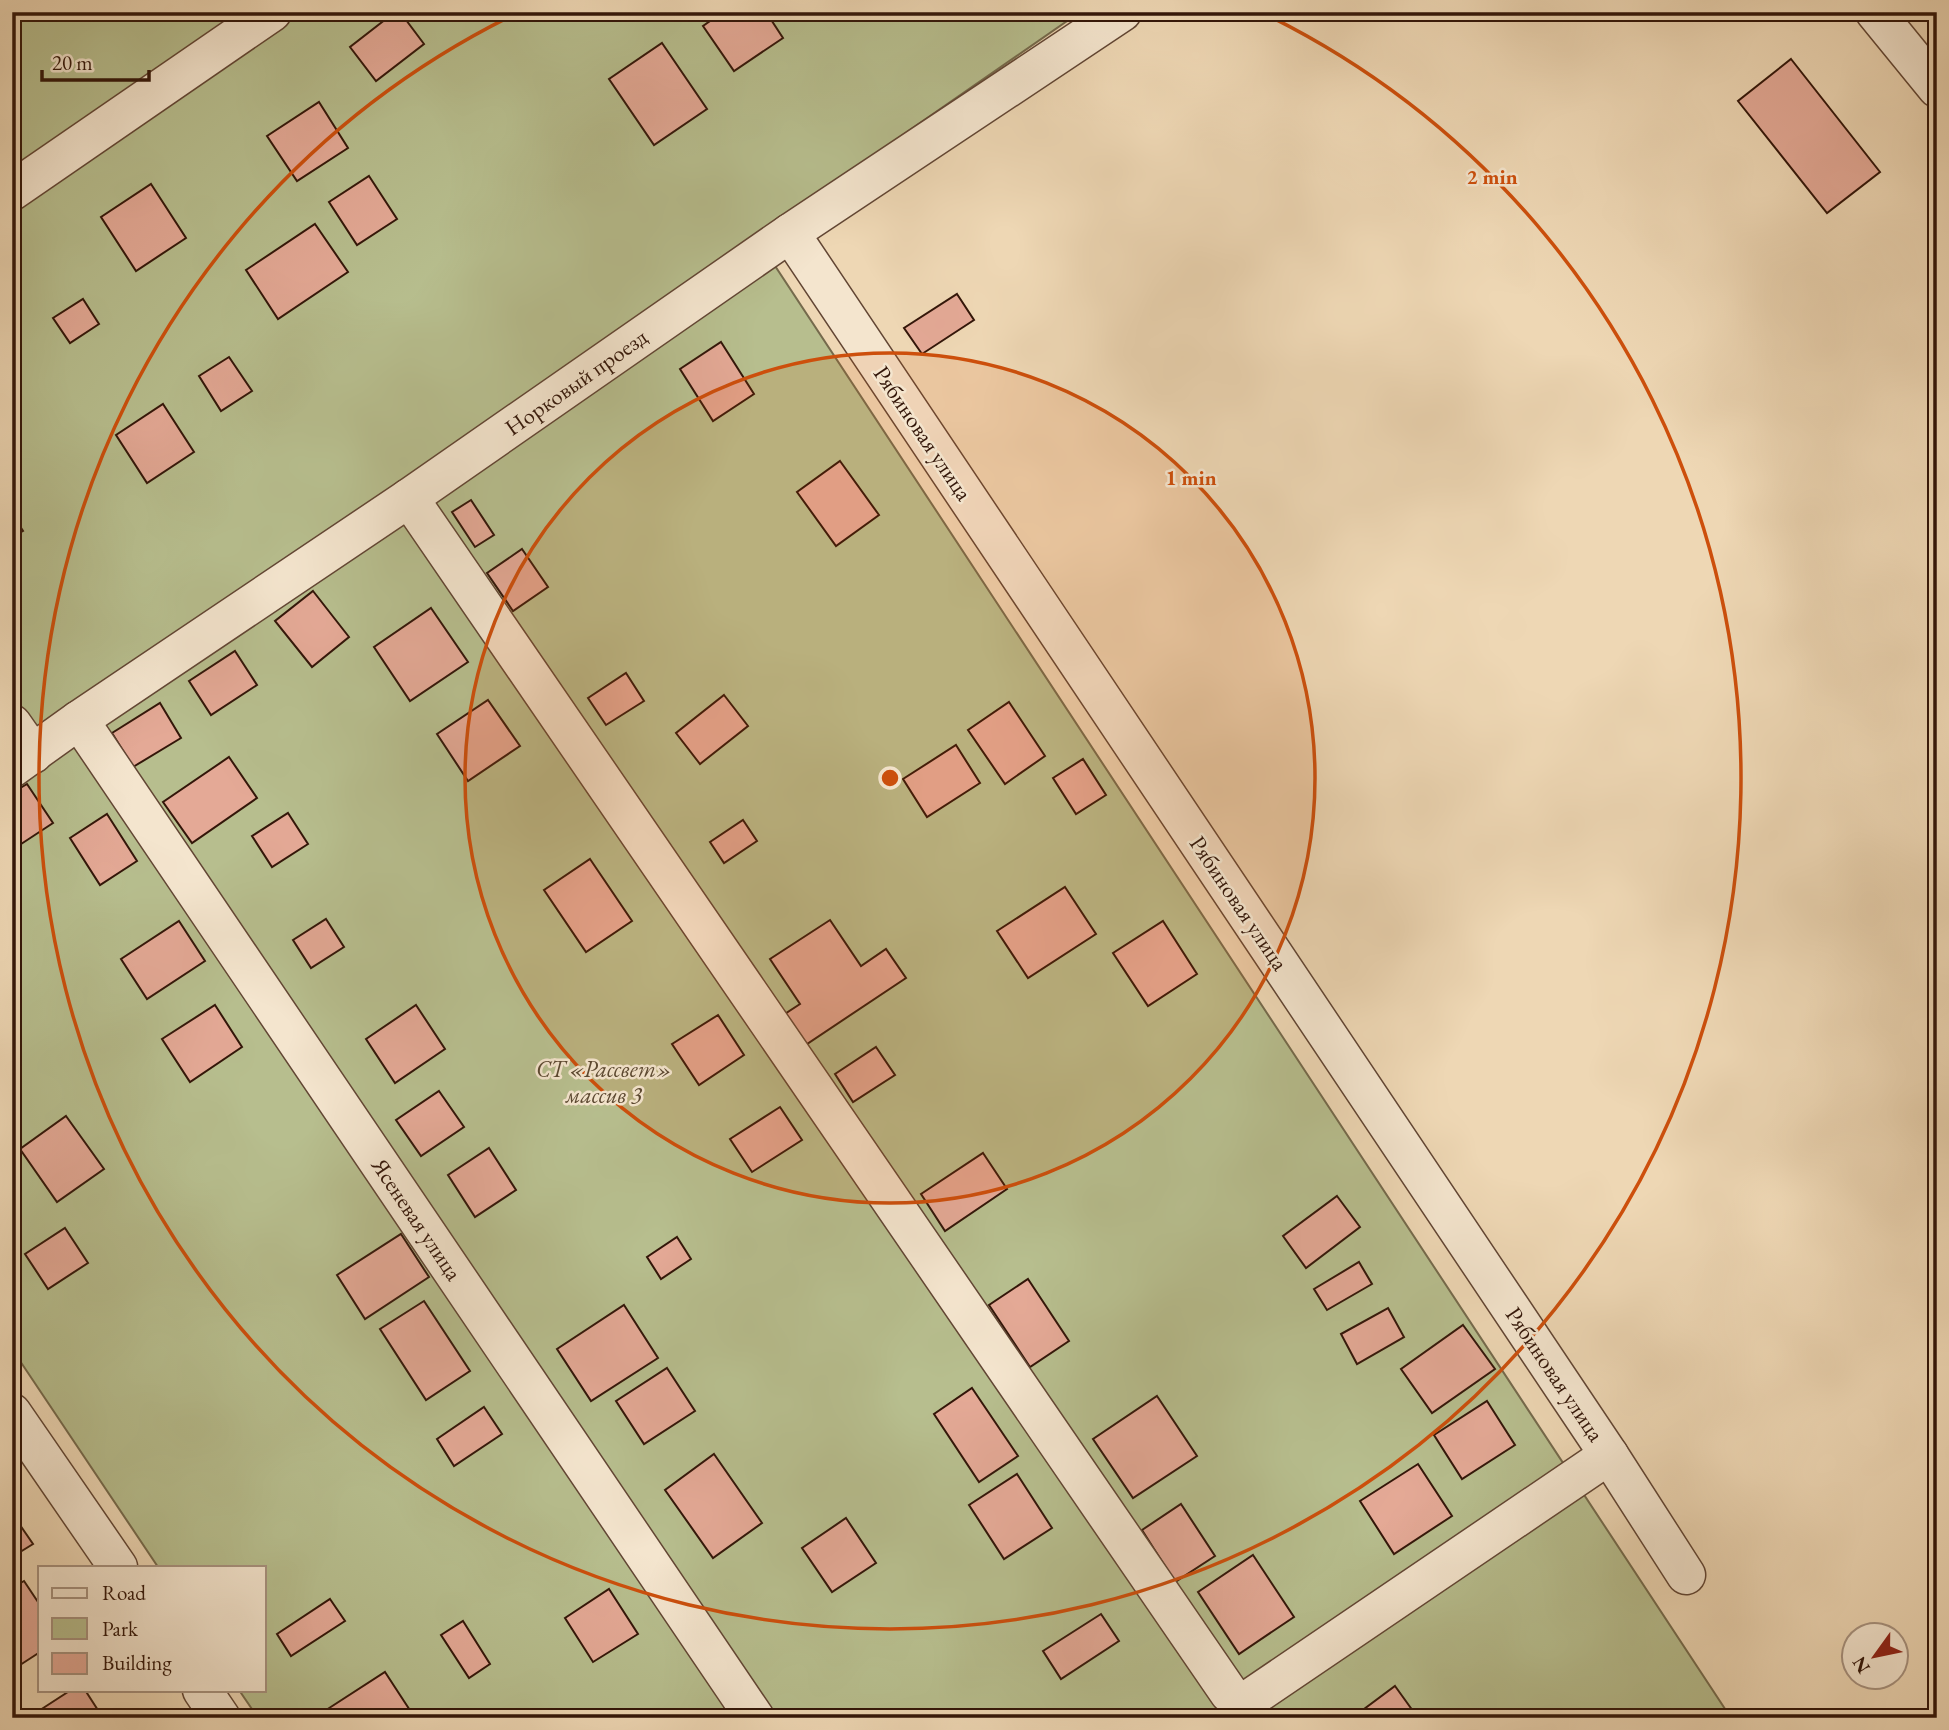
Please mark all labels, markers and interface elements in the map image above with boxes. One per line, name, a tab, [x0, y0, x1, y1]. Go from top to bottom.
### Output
scale bar	[42, 38, 149, 82]
text: 20 m	[52, 49, 93, 76]
text: 2 min	[1466, 163, 1518, 190]
street label: Норковый проезд	[499, 321, 654, 442]
street label: Рябиновая улица	[867, 360, 980, 507]
text: 1 min	[1165, 464, 1217, 491]
centre of rings	[878, 766, 902, 790]
street label: Рябиновая улица	[1183, 830, 1296, 977]
park label: СТ «Рассвет» массив 3	[536, 1054, 672, 1110]
street label: Ясеневая улица	[364, 1151, 470, 1287]
street label: Рябиновая улица	[1499, 1301, 1612, 1448]
legend	[38, 1566, 266, 1692]
text: Road	[102, 1579, 146, 1606]
text: Park	[102, 1615, 139, 1642]
north arrow	[1840, 1622, 1910, 1692]
text: Building	[102, 1649, 172, 1676]
text: N	[1846, 1651, 1876, 1678]

